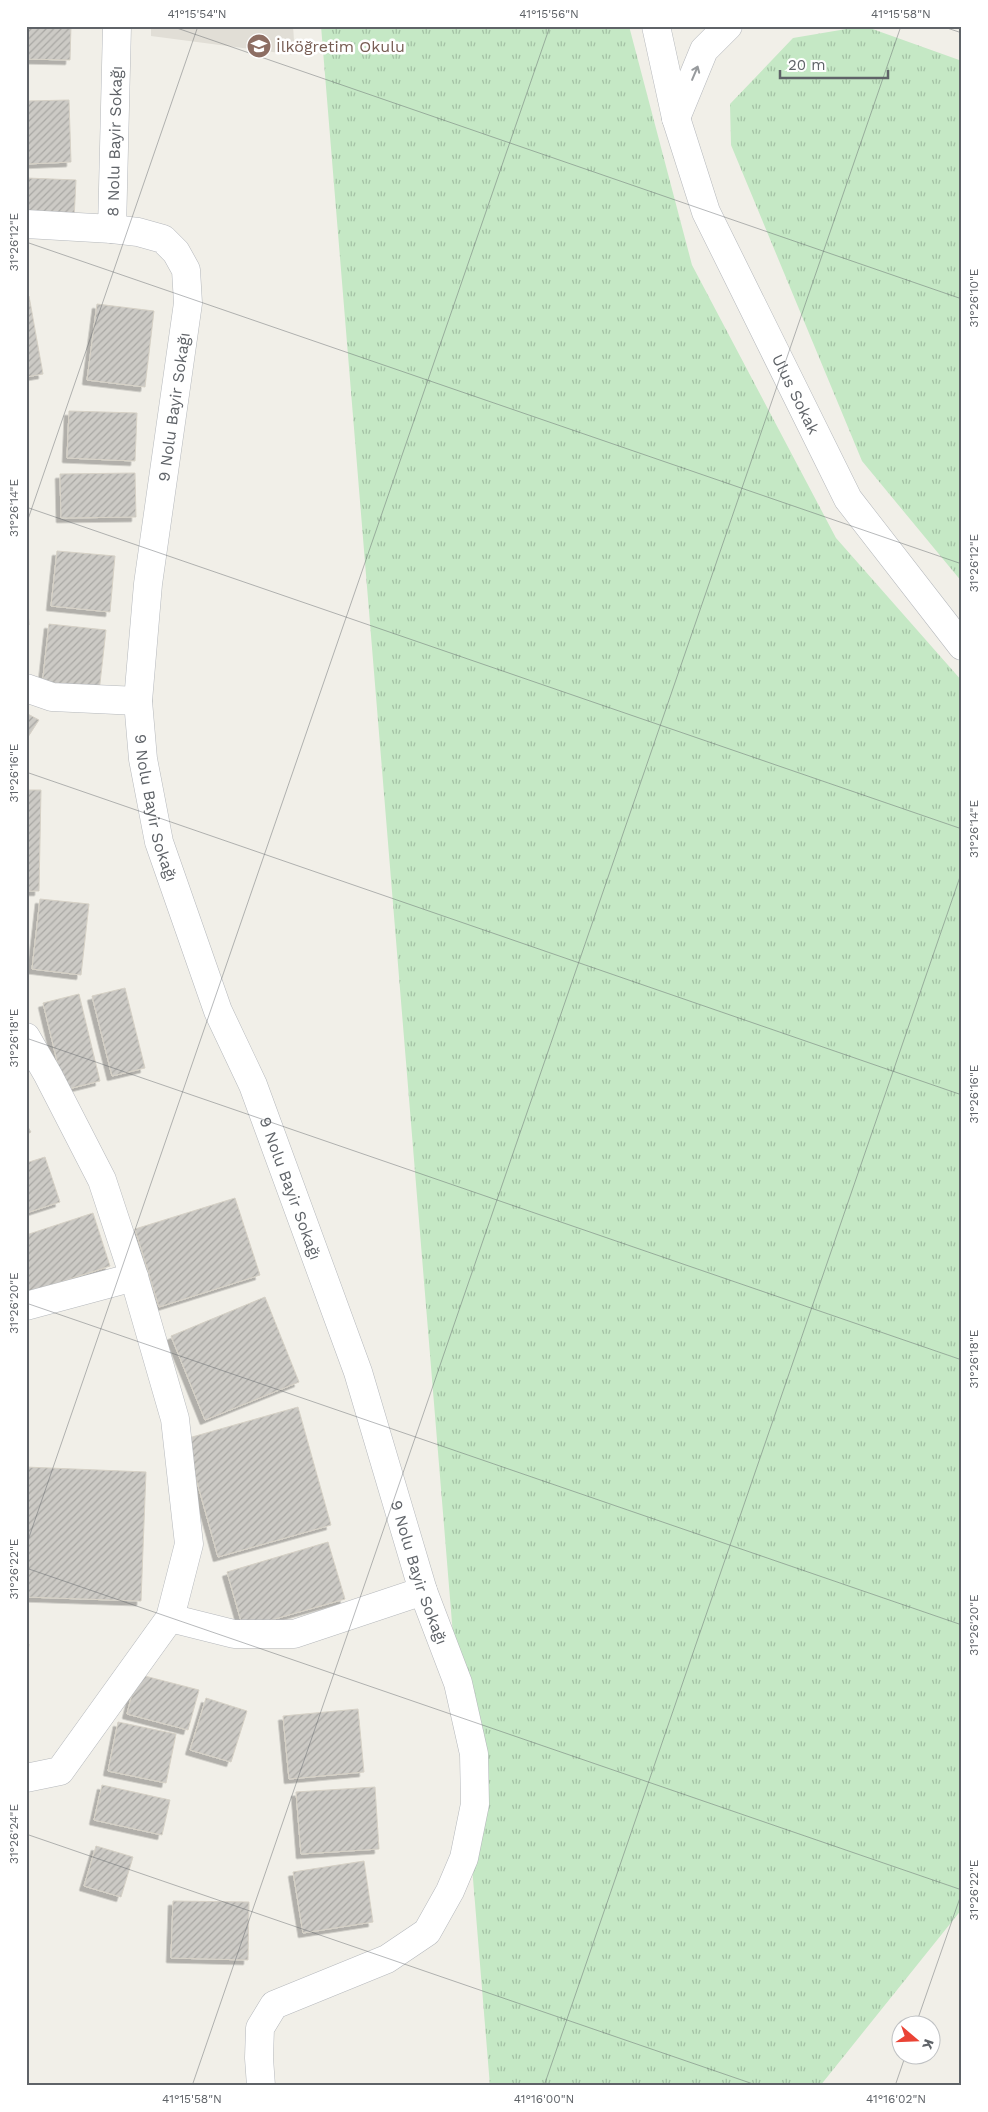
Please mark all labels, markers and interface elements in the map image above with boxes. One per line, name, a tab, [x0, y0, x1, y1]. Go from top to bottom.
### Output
text: 41°15'54"N	[167, 7, 227, 21]
text: 41°15'56"N	[519, 7, 579, 21]
text: 41°15'58"N	[871, 7, 931, 21]
school or university icon: İlköğretim Okulu	[246, 33, 272, 59]
place label: İlköğretim Okulu	[276, 37, 405, 56]
scale bar	[780, 48, 888, 80]
text: 20 m	[788, 56, 826, 74]
street label: 8 Nolu Bayir Sokağı	[103, 66, 126, 217]
one-way arrow	[690, 66, 700, 81]
text: 31°26'12"E	[7, 212, 21, 271]
text: 31°26'10"E	[967, 268, 981, 327]
street label: 9 Nolu Bayir Sokağı	[154, 331, 194, 483]
street label: Ulus Sokak	[768, 351, 824, 437]
text: 31°26'14"E	[7, 479, 21, 537]
text: 31°26'12"E	[967, 533, 981, 592]
street label: 9 Nolu Bayir Sokağı	[131, 733, 182, 884]
text: 31°26'16"E	[7, 743, 21, 802]
text: 31°26'14"E	[967, 800, 981, 858]
text: 31°26'18"E	[7, 1008, 21, 1067]
text: 31°26'16"E	[967, 1064, 981, 1123]
street label: 9 Nolu Bayir Sokağı	[256, 1114, 326, 1262]
text: 31°26'20"E	[7, 1272, 21, 1334]
text: 31°26'18"E	[967, 1329, 981, 1388]
street label: 9 Nolu Bayir Sokağı	[387, 1498, 452, 1647]
text: 31°26'22"E	[7, 1538, 21, 1599]
text: 31°26'20"E	[967, 1594, 981, 1656]
text: 31°26'24"E	[7, 1804, 21, 1864]
text: 31°26'22"E	[967, 1859, 981, 1920]
north arrow	[890, 2014, 940, 2064]
text: K	[919, 2037, 937, 2052]
text: 41°15'58"N	[162, 2092, 222, 2106]
text: 41°16'00"N	[514, 2092, 574, 2106]
text: 41°16'02"N	[866, 2092, 926, 2106]

